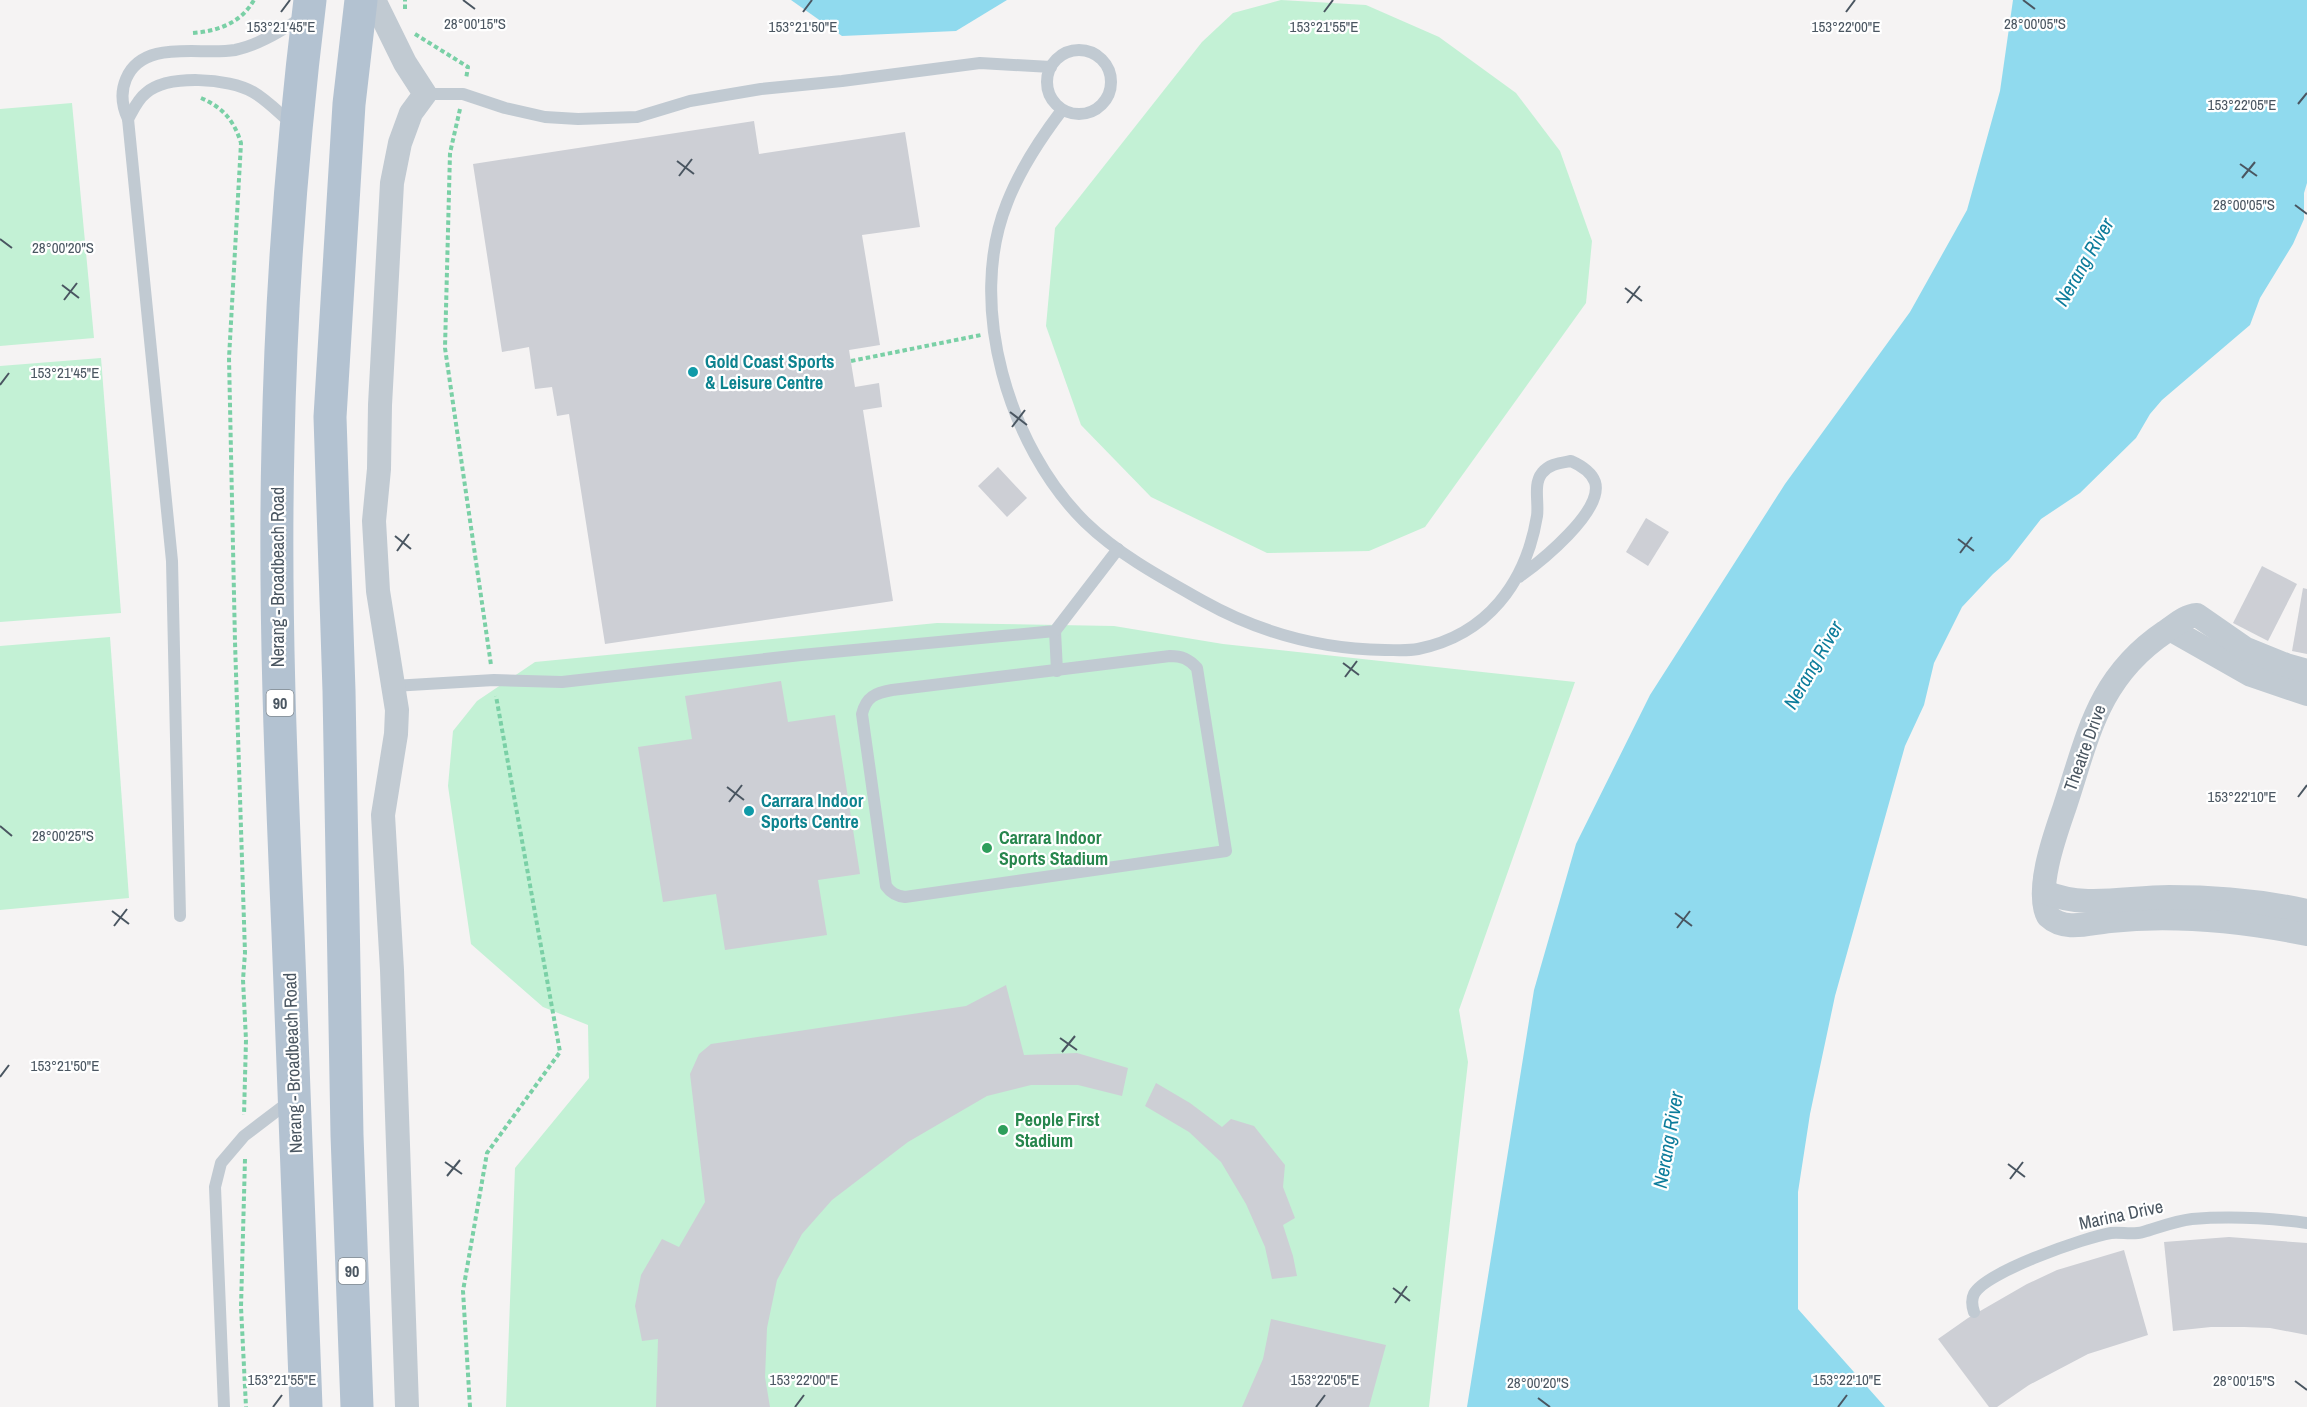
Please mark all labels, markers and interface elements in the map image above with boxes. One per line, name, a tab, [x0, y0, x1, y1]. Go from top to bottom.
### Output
text: 28°00'15"S	[444, 13, 506, 34]
text: 28°00'05"S	[2004, 13, 2066, 34]
text: 153°21'45"E	[247, 16, 315, 37]
text: 153°21'50"E	[769, 16, 837, 37]
text: 153°21'55"E	[1290, 16, 1358, 37]
text: 153°22'00"E	[1812, 16, 1880, 37]
text: 153°22'05"E	[2208, 94, 2276, 115]
text: 28°00'05"S	[2213, 194, 2275, 215]
water label: Nerang River	[2047, 212, 2120, 311]
text: 28°00'20"S	[32, 237, 94, 258]
place label: Gold Coast Sports & Leisure Centre	[705, 349, 835, 395]
text: 153°21'45"E	[31, 362, 99, 383]
marker: Gold Coast Sports & Leisure Centre	[686, 365, 700, 379]
street label: Nerang - Broadbeach Road	[265, 487, 290, 667]
water label: Nerang River	[1776, 615, 1849, 714]
road number: 90	[266, 690, 294, 716]
street label: Theatre Drive	[2057, 701, 2112, 795]
text: 153°22'10"E	[2208, 786, 2276, 807]
place label: Carrara Indoor Sports Centre	[761, 788, 864, 834]
marker: Carrara Indoor Sports Centre	[742, 804, 756, 818]
text: 28°00'25"S	[32, 825, 94, 846]
place label: Carrara Indoor Sports Stadium	[999, 825, 1108, 871]
marker: Carrara Indoor Sports Stadium	[980, 841, 994, 855]
street label: Nerang - Broadbeach Road	[277, 972, 308, 1154]
text: 153°21'50"E	[31, 1055, 99, 1076]
water label: Nerang River	[1646, 1089, 1689, 1190]
place label: People First Stadium	[1015, 1107, 1100, 1153]
marker: People First Stadium	[996, 1123, 1010, 1137]
street label: Marina Drive	[2077, 1193, 2165, 1236]
road number: 90	[338, 1258, 366, 1284]
text: 153°21'55"E	[248, 1369, 316, 1390]
text: 153°22'00"E	[770, 1369, 838, 1390]
text: 153°22'05"E	[1291, 1369, 1359, 1390]
text: 153°22'10"E	[1813, 1369, 1881, 1390]
text: 28°00'15"S	[2213, 1370, 2275, 1391]
text: 28°00'20"S	[1507, 1372, 1569, 1393]

